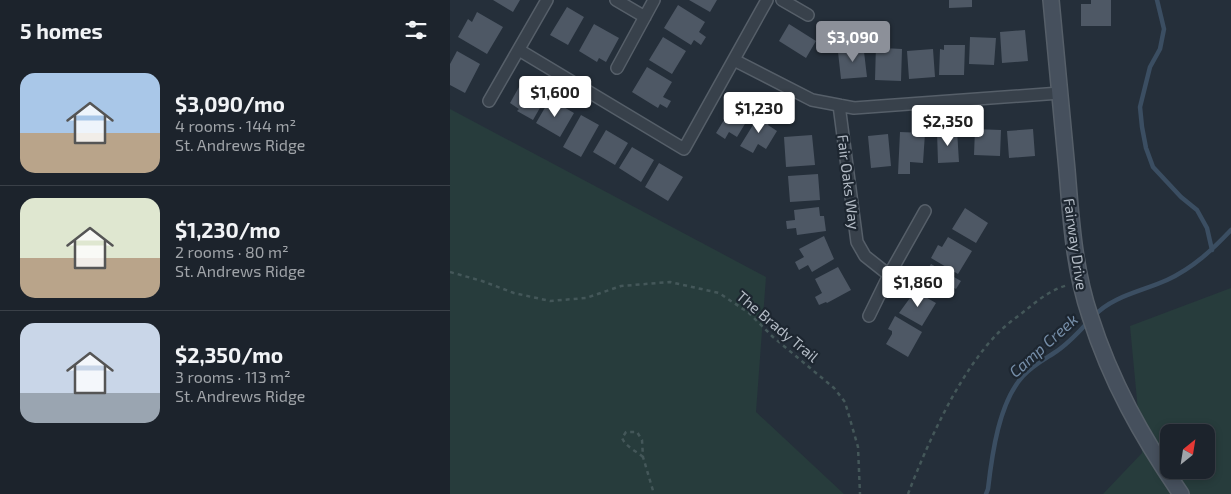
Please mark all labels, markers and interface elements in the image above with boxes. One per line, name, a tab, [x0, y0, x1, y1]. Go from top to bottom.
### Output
icon: filters	[402, 16, 430, 44]
text: 5 homes	[20, 18, 103, 43]
pin: $3,090	[812, 20, 894, 63]
text: $3,090	[827, 27, 879, 46]
pin: $1,600	[514, 76, 596, 118]
text: $1,600	[530, 82, 580, 101]
text: $3,090/mo	[175, 91, 285, 116]
pin: $1,230	[718, 92, 800, 134]
icon: home	[60, 93, 120, 153]
text: $1,230	[735, 98, 783, 117]
pin: $2,350	[907, 104, 989, 147]
text: $2,350	[923, 111, 973, 130]
text: 4 rooms · 144 m²	[175, 116, 296, 135]
street label: Fair Oaks Way	[834, 133, 864, 231]
text: St. Andrews Ridge	[175, 135, 305, 154]
street label: Fairway Drive	[1061, 197, 1091, 291]
text: $1,230/mo	[175, 217, 281, 242]
icon: home	[60, 218, 120, 278]
text: 2 rooms · 80 m²	[175, 242, 289, 261]
text: St. Andrews Ridge	[175, 261, 305, 280]
pin: $1,860	[877, 266, 959, 308]
text: $1,860	[893, 272, 943, 291]
street label: The Brady Trail	[733, 287, 823, 366]
water label: Camp Creek	[1005, 309, 1081, 381]
text: $2,350/mo	[175, 342, 283, 367]
icon: home	[60, 343, 120, 403]
text: 3 rooms · 113 m²	[175, 367, 291, 386]
text: St. Andrews Ridge	[175, 386, 305, 405]
north arrow	[1160, 424, 1215, 479]
map controls	[1160, 424, 1215, 479]

